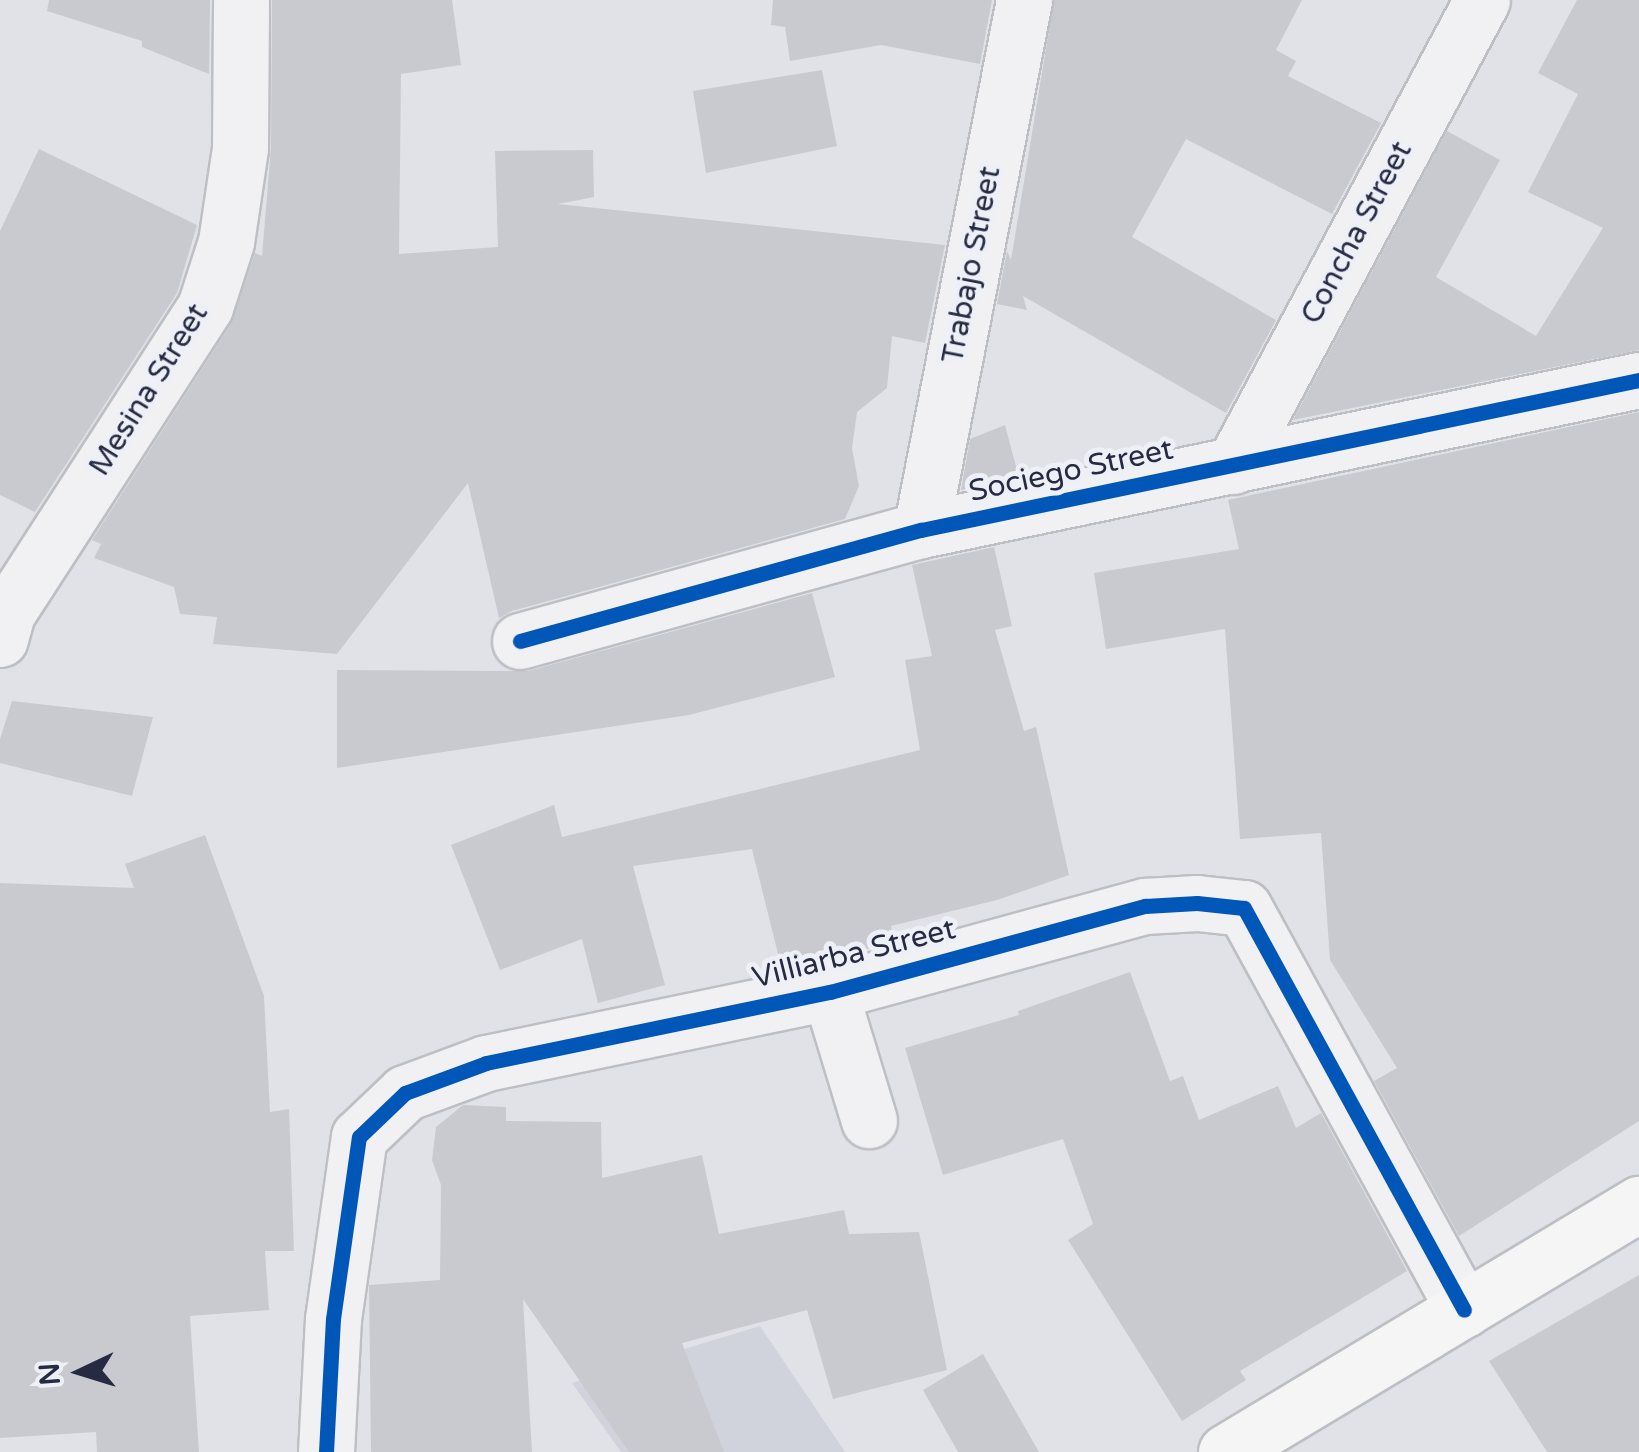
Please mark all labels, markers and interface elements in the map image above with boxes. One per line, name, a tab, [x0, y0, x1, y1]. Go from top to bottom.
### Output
street label: Concha Street	[1294, 136, 1420, 330]
street label: Trabajo Street	[935, 163, 1009, 367]
street label: Mesina Street	[82, 297, 216, 483]
street label: Sociego Street	[966, 432, 1176, 510]
street label: Villiarba Street	[749, 911, 959, 997]
north arrow	[30, 1322, 130, 1422]
text: N	[32, 1362, 68, 1387]

